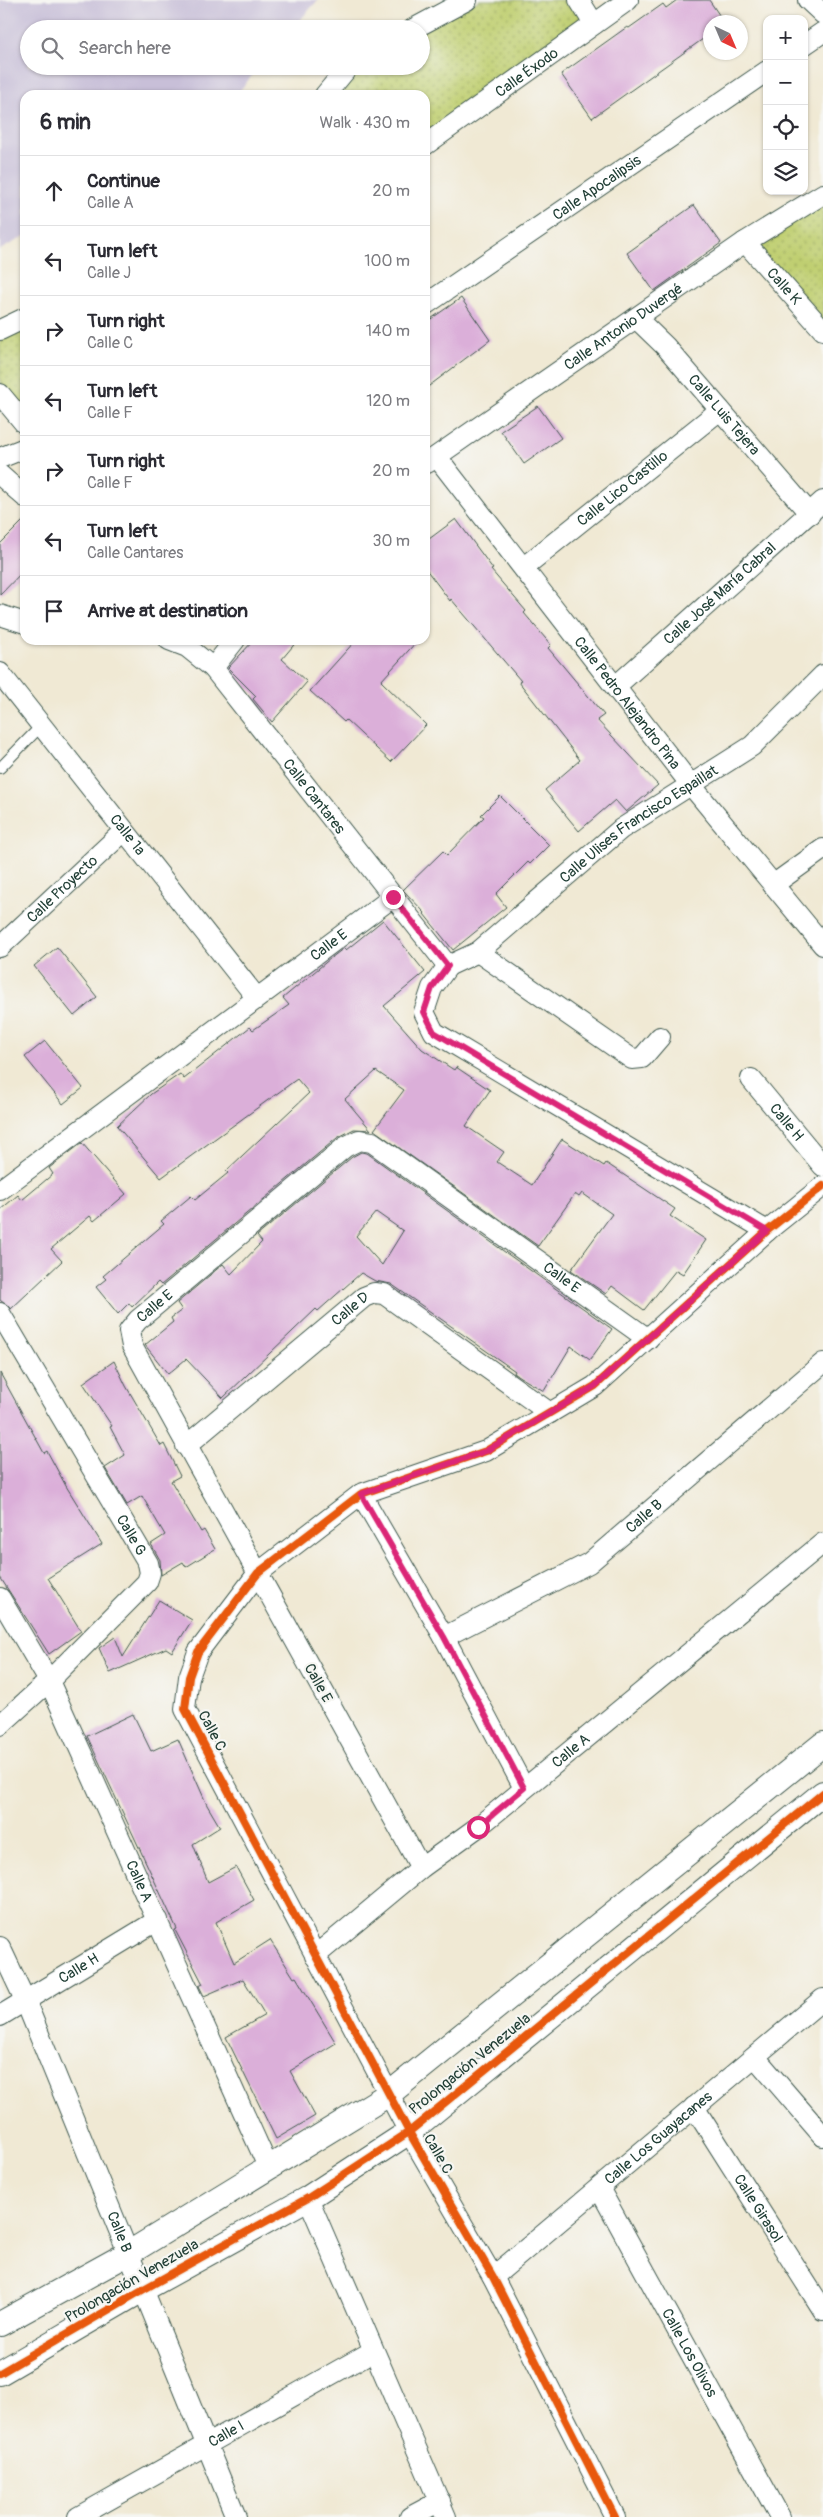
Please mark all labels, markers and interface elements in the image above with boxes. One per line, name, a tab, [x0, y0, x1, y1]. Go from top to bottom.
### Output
north arrow	[703, 15, 748, 60]
map controls	[763, 15, 808, 195]
button: +	[763, 15, 808, 60]
search box	[20, 20, 430, 75]
icon: search	[38, 34, 66, 62]
text: Search here	[78, 36, 171, 60]
street label: Calle Éxodo	[491, 43, 562, 101]
button: −	[763, 60, 808, 105]
button: locate	[763, 105, 808, 150]
text: 6 min	[40, 109, 91, 136]
text: Walk · 430 m	[319, 113, 410, 133]
street label: Calle Apocalipsis	[549, 150, 645, 224]
button: layers	[763, 150, 808, 195]
text: Continue	[87, 169, 160, 193]
icon: ahead	[40, 177, 68, 205]
text: 20 m	[372, 181, 410, 201]
text: Calle A	[87, 193, 134, 213]
text: Turn left	[87, 239, 157, 263]
icon: left	[40, 247, 68, 275]
text: 100 m	[364, 251, 410, 271]
text: Calle J	[87, 263, 131, 283]
street label: Calle K	[763, 264, 806, 309]
street label: Calle Antonio Duvergé	[560, 279, 686, 374]
text: Turn right	[87, 309, 165, 333]
icon: right	[40, 317, 68, 345]
text: 140 m	[366, 321, 410, 341]
text: Calle C	[87, 333, 133, 353]
street label: Calle Luis Tejera	[684, 370, 764, 459]
text: Turn left	[87, 379, 157, 403]
icon: left	[40, 387, 68, 415]
text: 120 m	[366, 391, 410, 411]
text: Calle F	[87, 403, 133, 423]
street label: Calle Lico Castillo	[573, 446, 672, 530]
text: Turn right	[87, 449, 165, 473]
icon: right	[40, 457, 68, 485]
text: 20 m	[372, 461, 410, 481]
text: Calle F	[87, 473, 133, 493]
text: Turn left	[87, 519, 157, 543]
icon: left	[40, 527, 68, 555]
text: 30 m	[372, 531, 410, 551]
street label: Calle José María Cabral	[659, 538, 780, 649]
text: Calle Cantares	[87, 543, 183, 563]
icon: arrive	[40, 597, 68, 625]
text: Arrive at destination	[87, 599, 248, 623]
street label: Calle Pedro Alejandro Pina	[570, 633, 685, 773]
street label: Calle Cantares	[279, 755, 350, 838]
street label: Calle Ulises Francisco Espaillat	[556, 760, 722, 887]
street label: Calle 1a	[106, 810, 150, 859]
street label: Calle Proyecto	[22, 851, 102, 927]
route end	[382, 886, 405, 909]
street label: Calle E	[306, 925, 351, 965]
street label: Calle H	[765, 1099, 808, 1145]
street label: Calle E	[539, 1258, 585, 1298]
street label: Calle E	[133, 1285, 177, 1327]
street label: Calle D	[327, 1287, 373, 1330]
street label: Calle B	[622, 1495, 666, 1537]
street label: Calle G	[112, 1511, 151, 1559]
street label: Calle E	[300, 1660, 337, 1706]
street label: Calle C	[193, 1707, 231, 1755]
street label: Calle A	[548, 1729, 594, 1772]
route start	[467, 1816, 490, 1839]
street label: Calle A	[122, 1857, 157, 1905]
street label: Calle H	[55, 1949, 102, 1988]
street label: Prolongación Venezuela	[405, 2009, 535, 2119]
street label: Calle Los Guayacanes	[600, 2087, 716, 2189]
street label: Calle C	[419, 2131, 457, 2177]
street label: Calle Girasol	[730, 2171, 787, 2246]
street label: Calle B	[103, 2209, 136, 2255]
street label: Prolongación Venezuela	[62, 2235, 202, 2327]
street label: Calle Los Olivos	[658, 2305, 722, 2401]
street label: Calle I	[205, 2416, 248, 2451]

